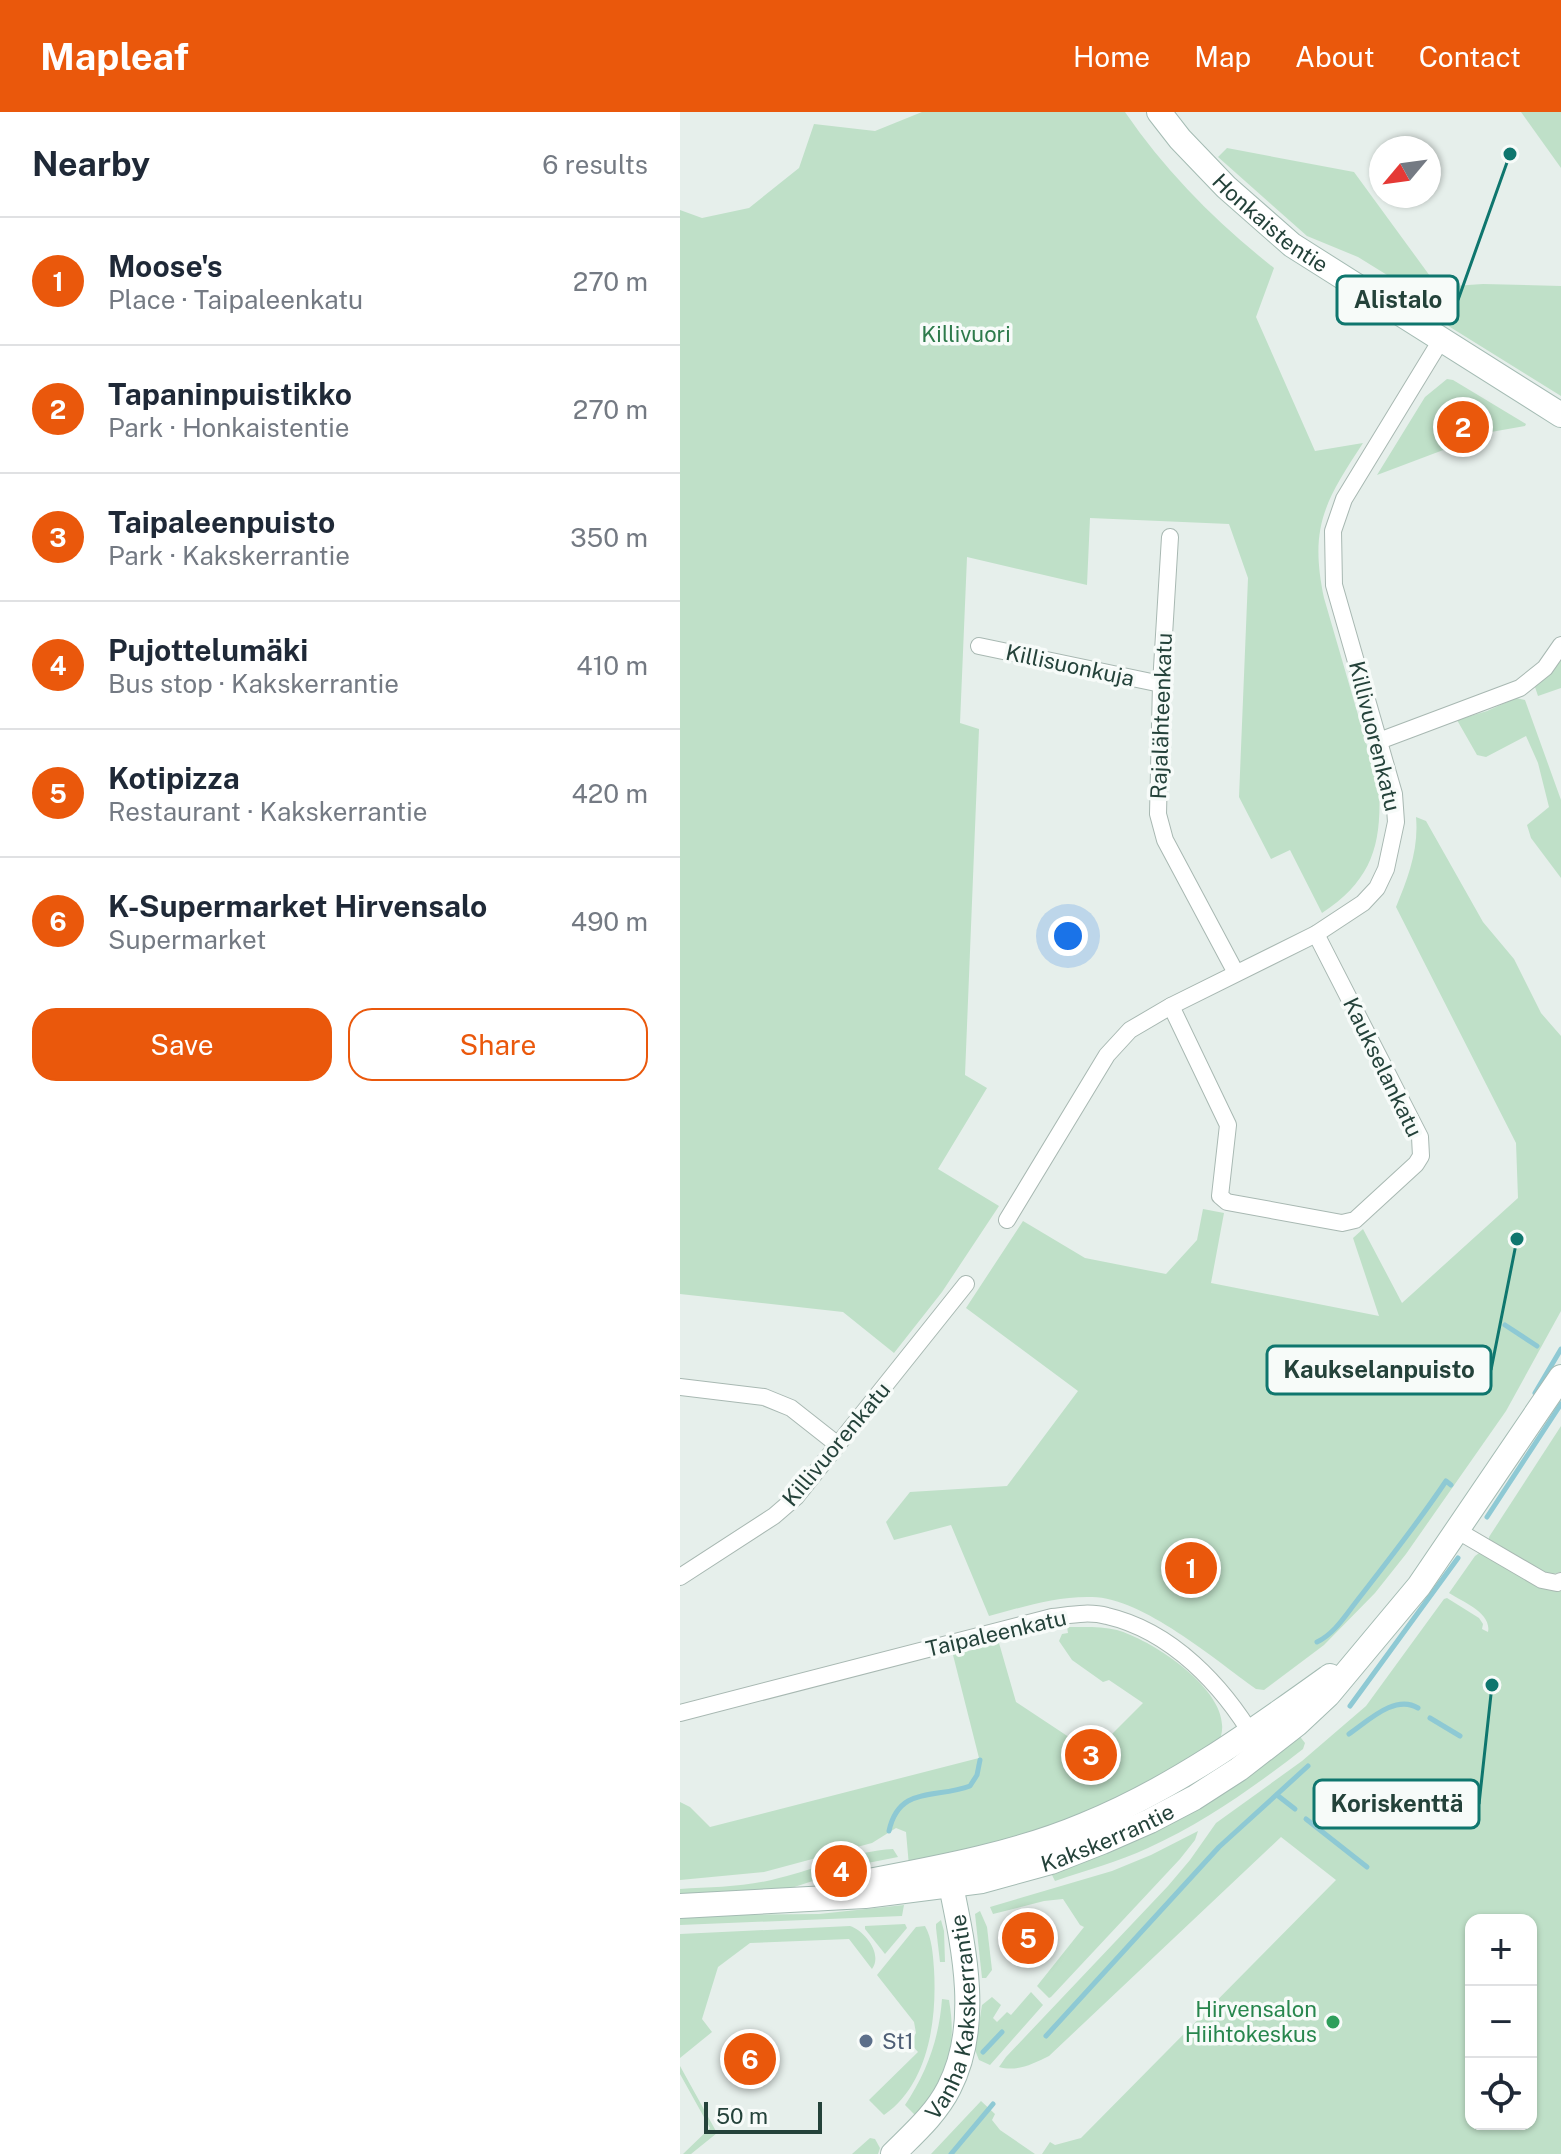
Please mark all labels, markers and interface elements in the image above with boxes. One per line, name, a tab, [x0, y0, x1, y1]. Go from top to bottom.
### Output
text: Mapleaf	[40, 34, 189, 79]
text: Home	[1073, 40, 1150, 73]
text: Map	[1194, 40, 1251, 73]
text: About	[1295, 40, 1375, 73]
text: Contact	[1419, 40, 1521, 73]
north arrow	[1369, 136, 1441, 208]
text: Nearby	[32, 144, 150, 184]
text: 6 results	[542, 149, 648, 180]
street label: Honkaistentie	[1207, 168, 1333, 278]
text: Moose's	[108, 248, 223, 284]
text: 1	[52, 266, 64, 297]
text: 270 m	[573, 266, 648, 297]
callout: Alistalo	[1337, 276, 1458, 324]
text: Place · Taipaleenkatu	[108, 284, 363, 315]
text: Alistalo	[1354, 285, 1442, 313]
park label: Killivuori	[921, 321, 1011, 347]
text: Tapaninpuistikko	[108, 376, 352, 412]
text: 2	[50, 394, 66, 425]
text: 270 m	[573, 394, 648, 425]
pin: 2	[1437, 397, 1489, 457]
text: Park · Honkaistentie	[108, 412, 349, 443]
text: Taipaleenpuisto	[108, 504, 335, 540]
text: 3	[49, 522, 67, 553]
text: 350 m	[570, 522, 648, 553]
text: Park · Kakskerrantie	[108, 540, 350, 571]
text: Pujottelumäki	[108, 632, 308, 668]
street label: Rajalähteenkatu	[1145, 632, 1177, 800]
street label: Killisuonkuja	[1003, 639, 1137, 691]
text: 4	[49, 650, 67, 681]
text: 410 m	[576, 650, 648, 681]
street label: Killivuorenkatu	[1344, 658, 1406, 814]
text: Bus stop · Kakskerrantie	[108, 668, 399, 699]
text: Kotipizza	[108, 760, 240, 796]
text: 5	[49, 778, 67, 809]
text: 420 m	[571, 778, 648, 809]
text: Restaurant · Kakskerrantie	[108, 796, 427, 827]
text: K-Supermarket Hirvensalo	[108, 888, 487, 924]
text: 6	[49, 906, 67, 937]
text: 490 m	[571, 906, 648, 937]
your location	[1048, 916, 1088, 956]
text: Supermarket	[108, 924, 266, 955]
street label: Kaukselankatu	[1338, 993, 1428, 1141]
button: Save	[32, 1008, 332, 1081]
button: Share	[348, 1008, 648, 1081]
callout: Kaukselanpuisto	[1267, 1346, 1491, 1394]
text: Kaukselanpuisto	[1283, 1355, 1475, 1383]
street label: Killivuorenkatu	[777, 1377, 895, 1511]
pin: 1	[1165, 1538, 1217, 1598]
street label: Taipaleenkatu	[923, 1604, 1069, 1662]
pin: 3	[1065, 1725, 1117, 1785]
callout: Koriskenttä	[1314, 1780, 1479, 1828]
text: Koriskenttä	[1331, 1789, 1463, 1817]
street label: Kakskerrantie	[1038, 1798, 1178, 1877]
pin: 4	[815, 1841, 867, 1901]
pin: 5	[1002, 1908, 1054, 1968]
street label: Vanha Kakskerrantie	[920, 1912, 980, 2125]
map controls	[1465, 1914, 1537, 2130]
button: +	[1465, 1914, 1537, 1986]
button: −	[1465, 1986, 1537, 2058]
place label: Hirvensalon Hiihtokeskus	[1185, 1996, 1317, 2047]
marker: Hirvensalon Hiihtokeskus	[1324, 2013, 1342, 2031]
place label: St1	[882, 2028, 914, 2054]
pin: 6	[724, 2029, 776, 2089]
marker: St1	[857, 2032, 875, 2050]
button: locate	[1465, 2058, 1537, 2130]
scale bar	[704, 2098, 822, 2134]
text: 50 m	[716, 2103, 768, 2129]

